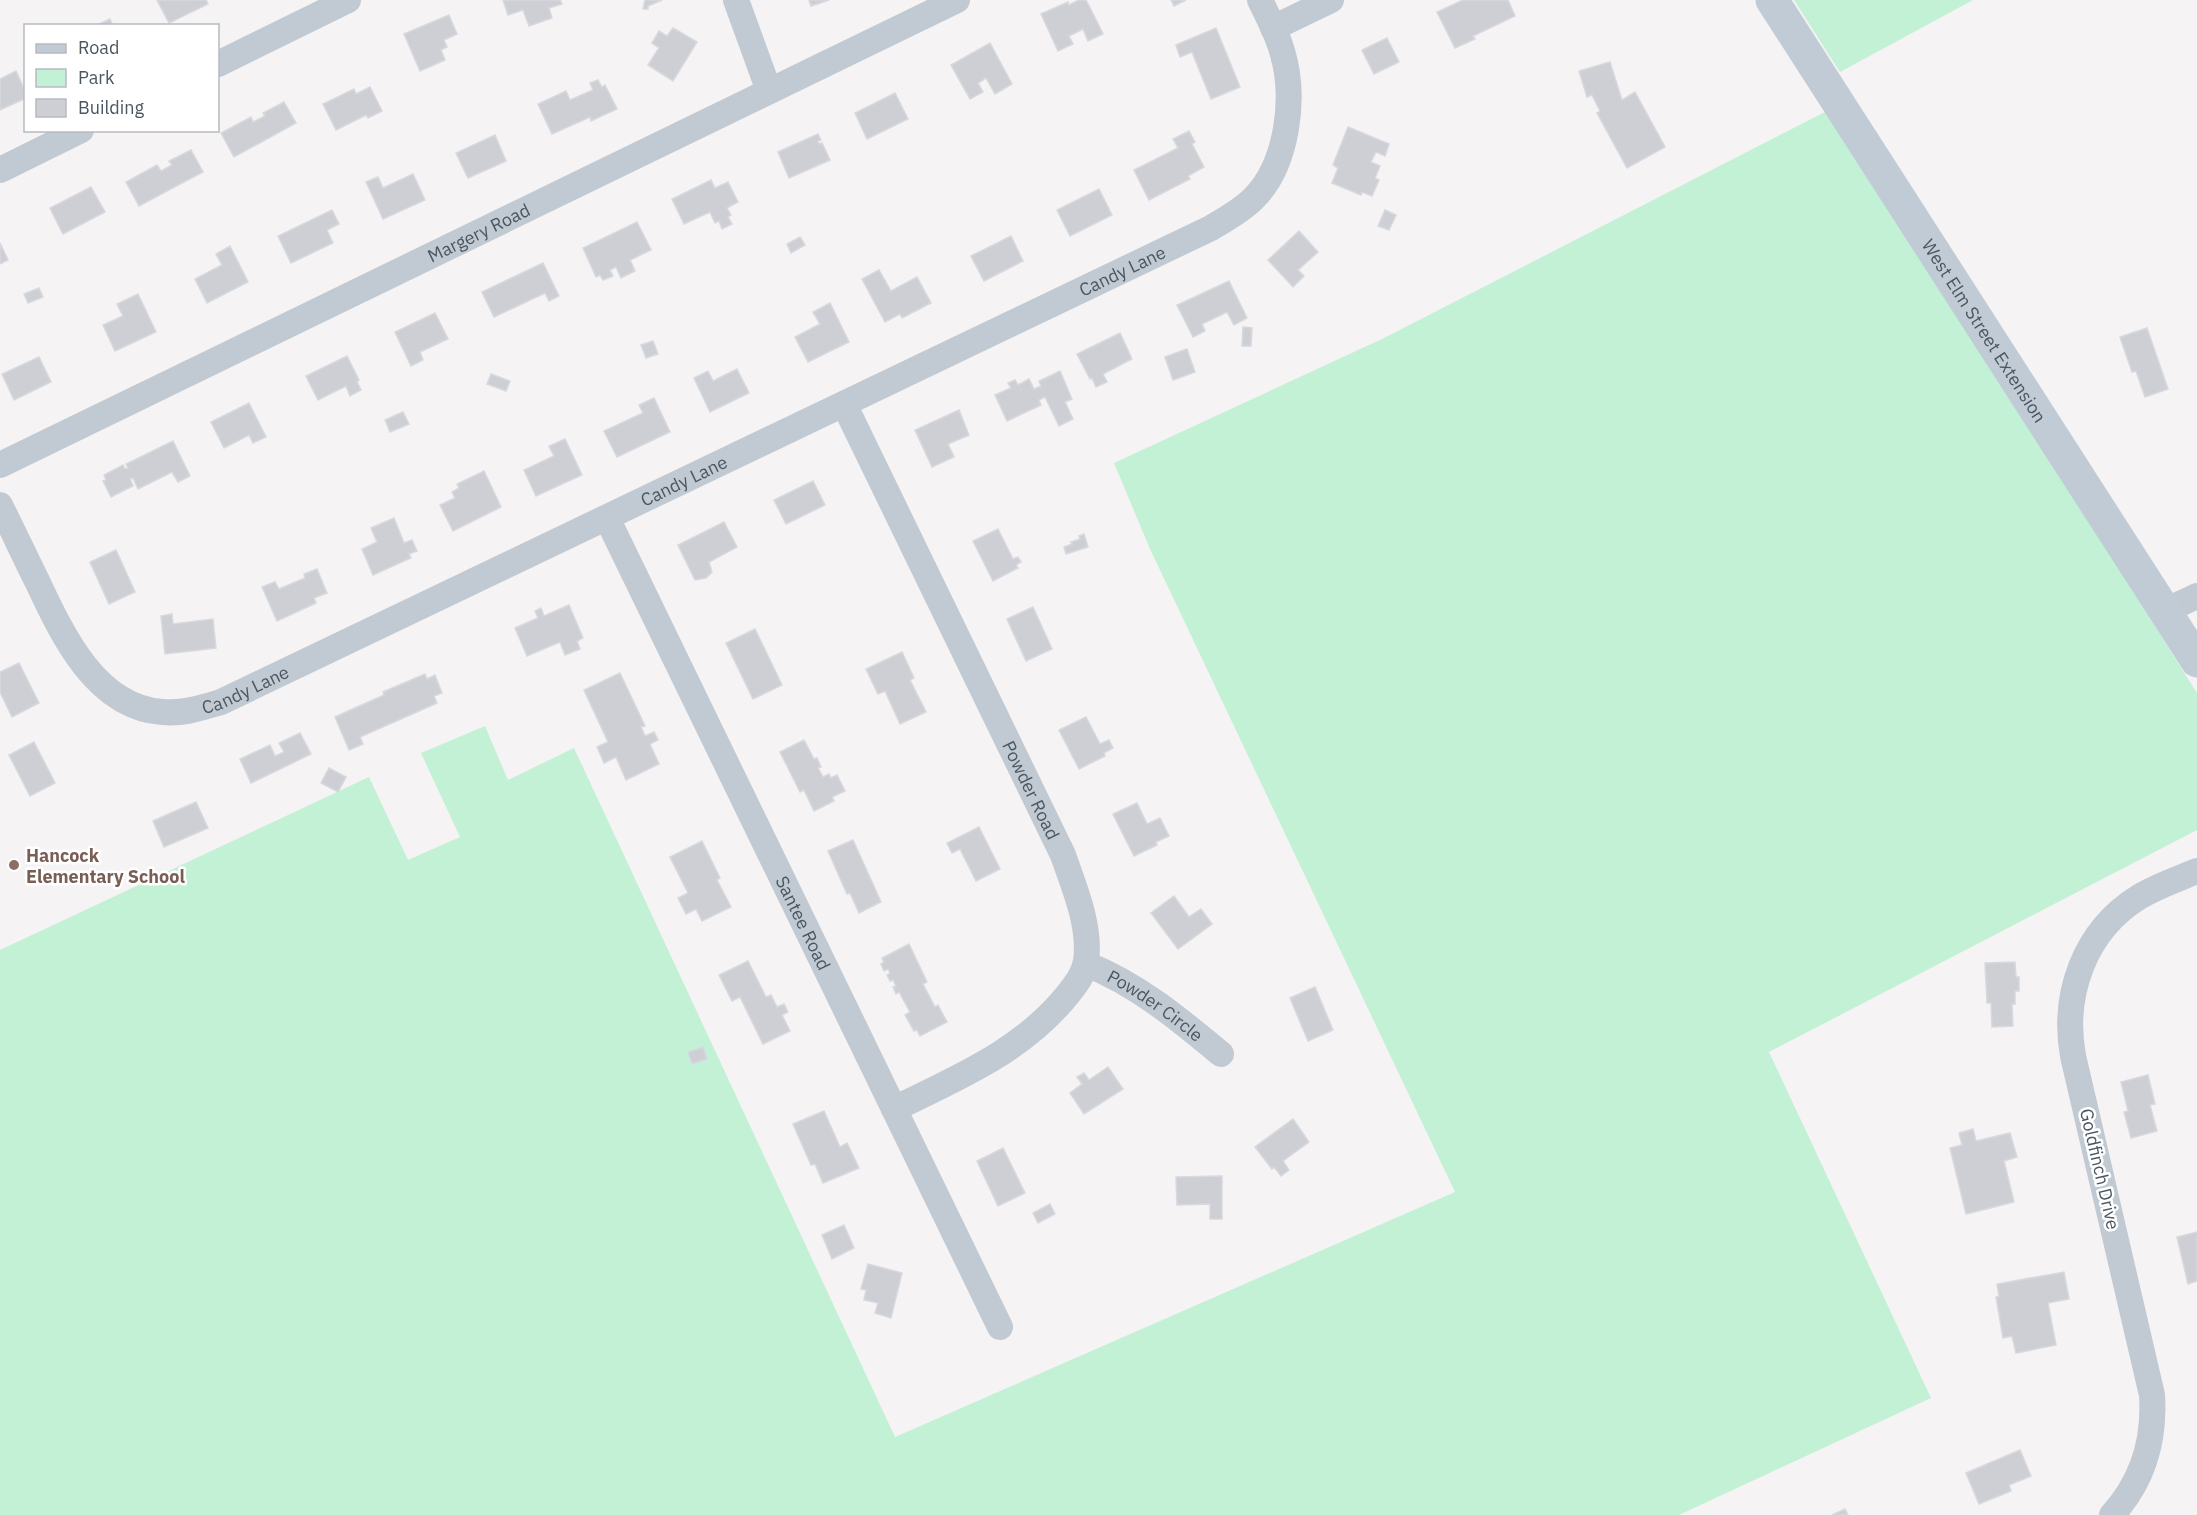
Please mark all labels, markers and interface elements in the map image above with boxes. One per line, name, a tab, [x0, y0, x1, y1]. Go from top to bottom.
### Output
legend	[24, 24, 219, 132]
text: Road	[78, 36, 119, 59]
text: Park	[78, 66, 115, 89]
text: Building	[78, 96, 145, 119]
street label: Margery Road	[423, 198, 534, 267]
street label: West Elm Street Extension	[1917, 235, 2052, 427]
street label: Candy Lane	[1075, 240, 1169, 301]
street label: Candy Lane	[637, 450, 731, 511]
street label: Candy Lane	[199, 660, 293, 719]
street label: Powder Road	[998, 737, 1065, 843]
place label: Hancock Elementary School	[26, 844, 185, 888]
marker: Hancock Elementary School	[7, 858, 21, 872]
street label: Santee Road	[771, 872, 836, 974]
street label: Powder Circle	[1104, 964, 1208, 1046]
street label: Goldfinch Drive	[2075, 1106, 2125, 1232]

